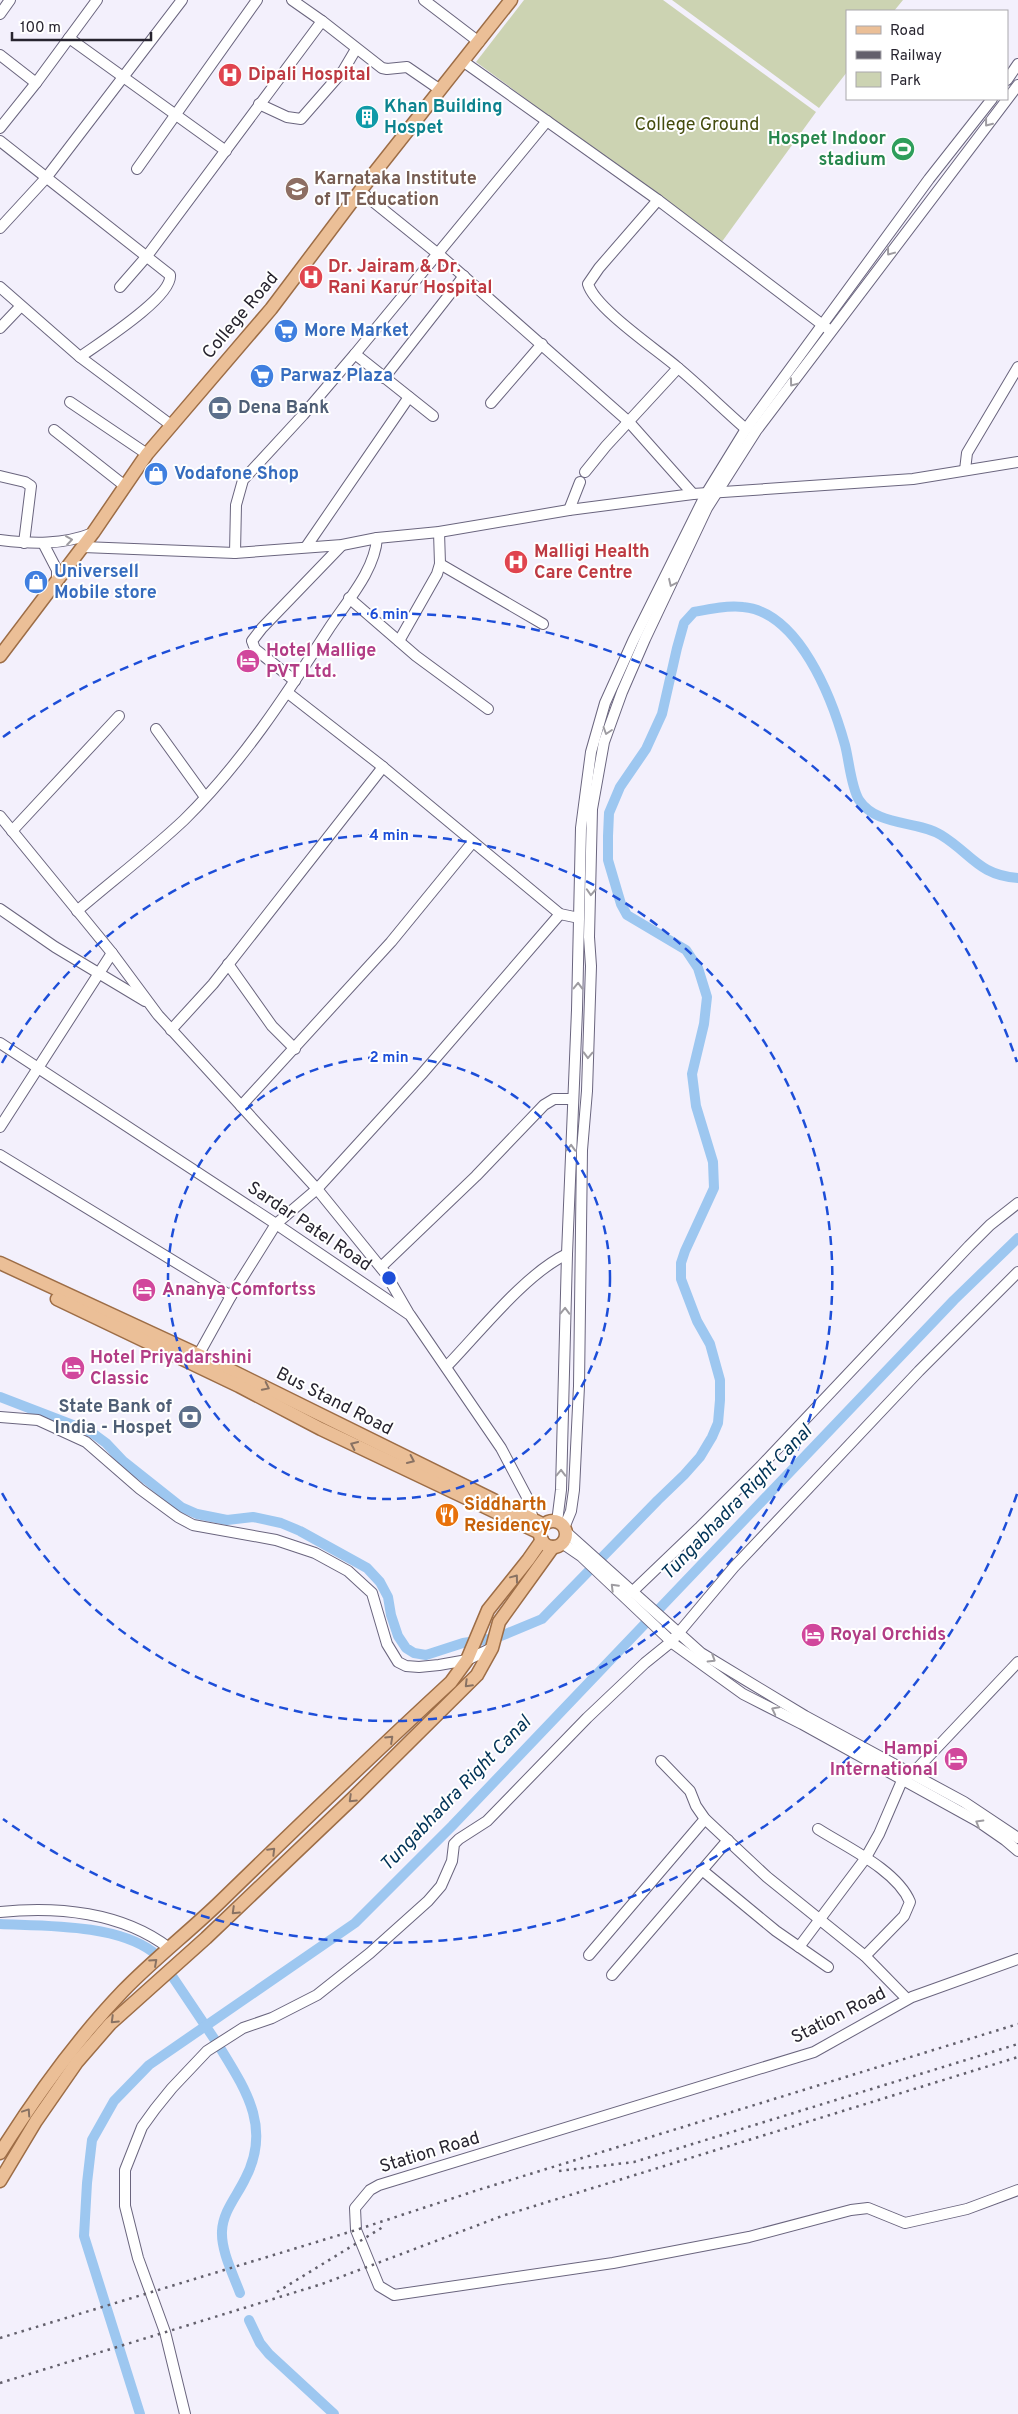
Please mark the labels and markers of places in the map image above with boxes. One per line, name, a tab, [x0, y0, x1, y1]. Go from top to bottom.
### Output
hospital icon: Dipali Hospital	[217, 62, 243, 88]
place label: Dipali Hospital	[248, 64, 371, 87]
place label: Khan Building Hospet	[384, 96, 503, 140]
building icon: Khan Building Hospet	[354, 104, 380, 130]
place label: Hospet Indoor stadium	[768, 128, 886, 172]
sports icon: Hospet Indoor stadium	[890, 136, 916, 162]
place label: Karnataka Institute of IT Education	[314, 168, 477, 212]
school or university icon: Karnataka Institute of IT Education	[284, 176, 310, 202]
place label: Dr. Jairam & Dr. Rani Karur Hospital	[328, 256, 493, 300]
hospital icon: Dr. Jairam & Dr. Rani Karur Hospital	[298, 264, 324, 290]
supermarket icon: More Market	[273, 318, 299, 344]
place label: More Market	[304, 320, 409, 343]
supermarket icon: Parwaz Plaza	[249, 363, 275, 389]
place label: Parwaz Plaza	[280, 365, 393, 388]
bank icon: Dena Bank	[207, 395, 233, 421]
place label: Dena Bank	[238, 397, 329, 420]
shop icon: Vodafone Shop	[143, 461, 169, 487]
place label: Vodafone Shop	[174, 463, 299, 486]
place label: Malligi Health Care Centre	[534, 541, 650, 585]
hospital icon: Malligi Health Care Centre	[503, 549, 529, 575]
place label: Universell Mobile store	[54, 561, 157, 605]
shop icon: Universell Mobile store	[23, 569, 49, 595]
place label: Hotel Mallige PVT Ltd.	[266, 640, 376, 684]
hotel icon: Hotel Mallige PVT Ltd.	[235, 648, 261, 674]
centre of rings	[380, 1269, 398, 1287]
hotel icon: Ananya Comfortss	[131, 1277, 157, 1303]
place label: Ananya Comfortss	[162, 1279, 316, 1302]
place label: Hotel Priyadarshini Classic	[90, 1347, 252, 1391]
hotel icon: Hotel Priyadarshini Classic	[60, 1355, 86, 1381]
place label: State Bank of India - Hospet	[55, 1396, 172, 1440]
bank icon: State Bank of India - Hospet	[177, 1404, 203, 1430]
place label: Siddharth Residency	[464, 1494, 551, 1538]
restaurant icon: Siddharth Residency	[434, 1502, 460, 1528]
hotel icon: Royal Orchids	[800, 1622, 826, 1648]
place label: Royal Orchids	[830, 1624, 946, 1647]
place label: Hampi International	[830, 1738, 938, 1782]
hotel icon: Hampi International	[943, 1746, 969, 1772]

